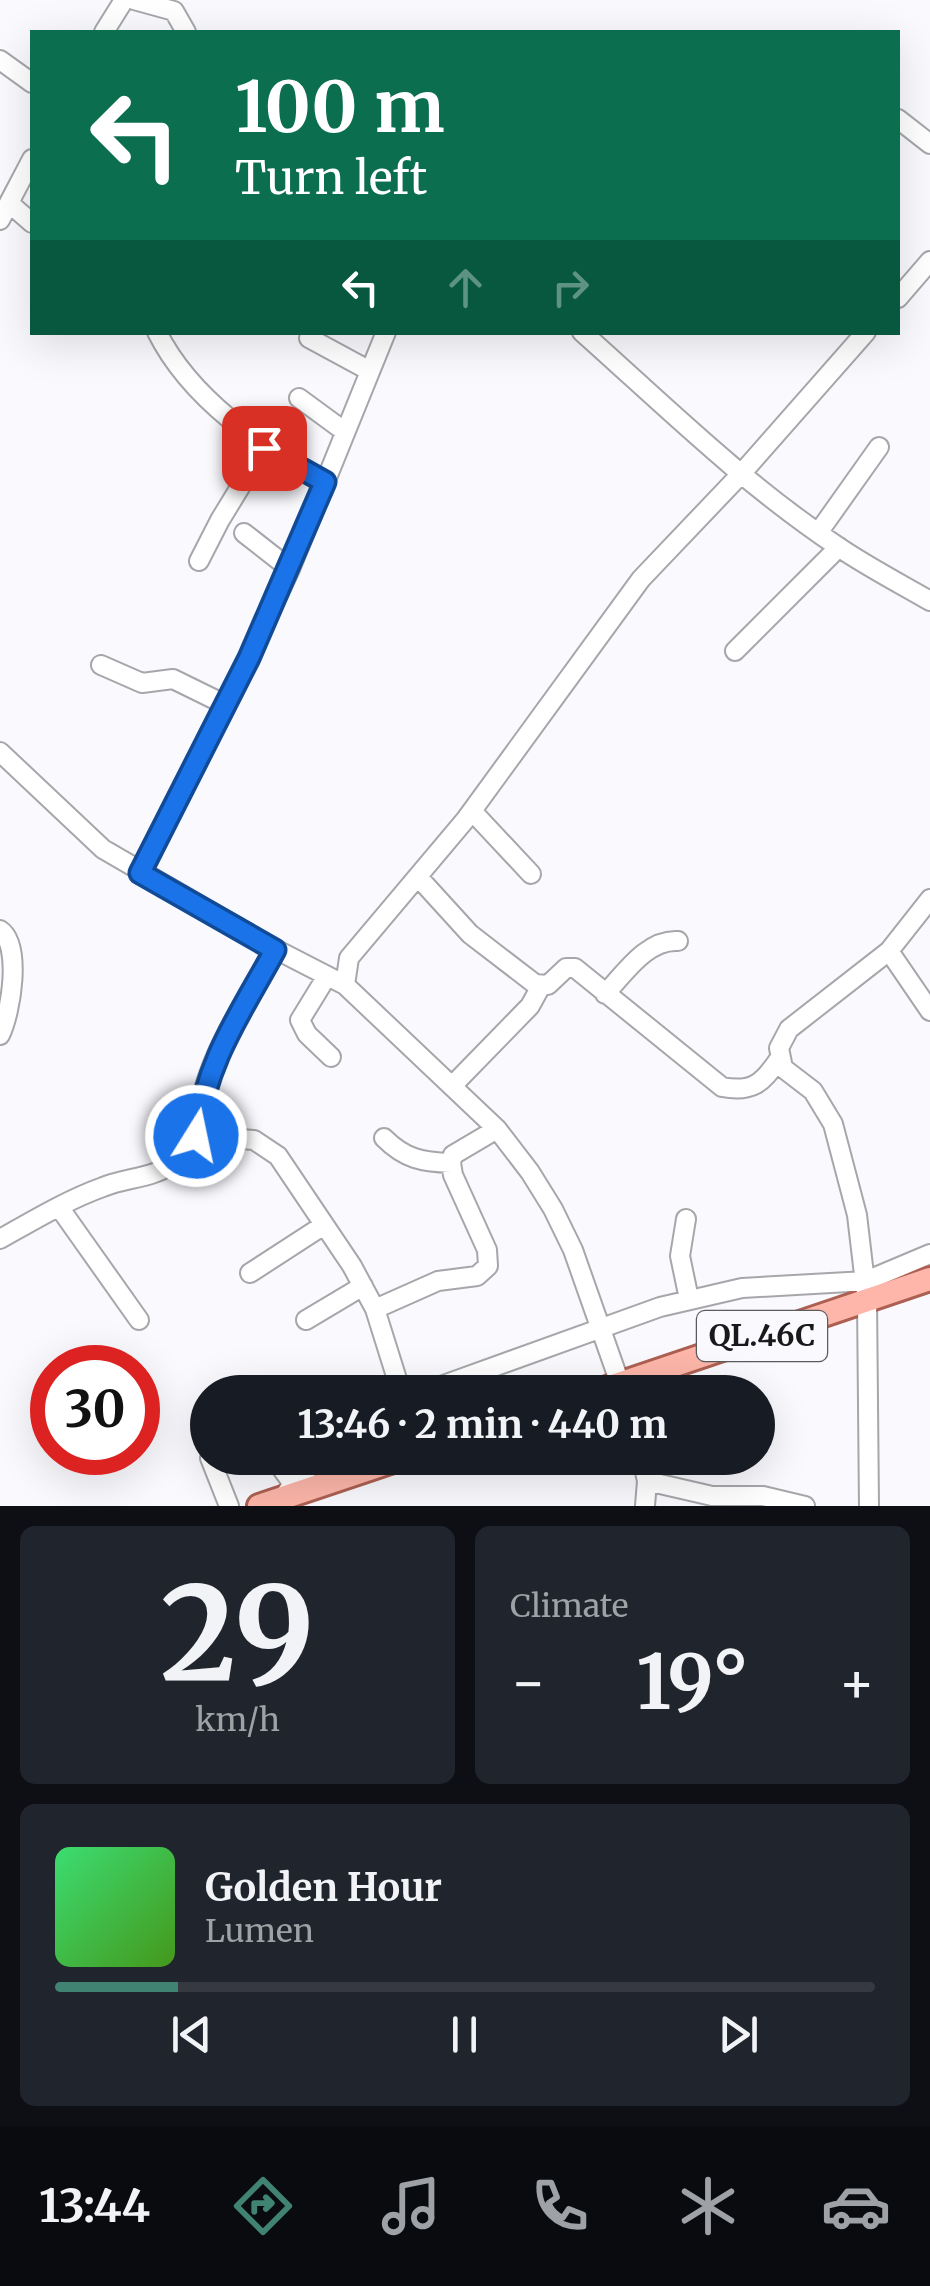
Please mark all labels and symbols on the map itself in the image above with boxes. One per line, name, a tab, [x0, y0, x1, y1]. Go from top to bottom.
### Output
pin	[222, 406, 307, 491]
position arrow	[144, 1084, 248, 1188]
road number: QL.46C	[697, 1311, 827, 1361]
speed limit sign: 30	[30, 1345, 160, 1475]

